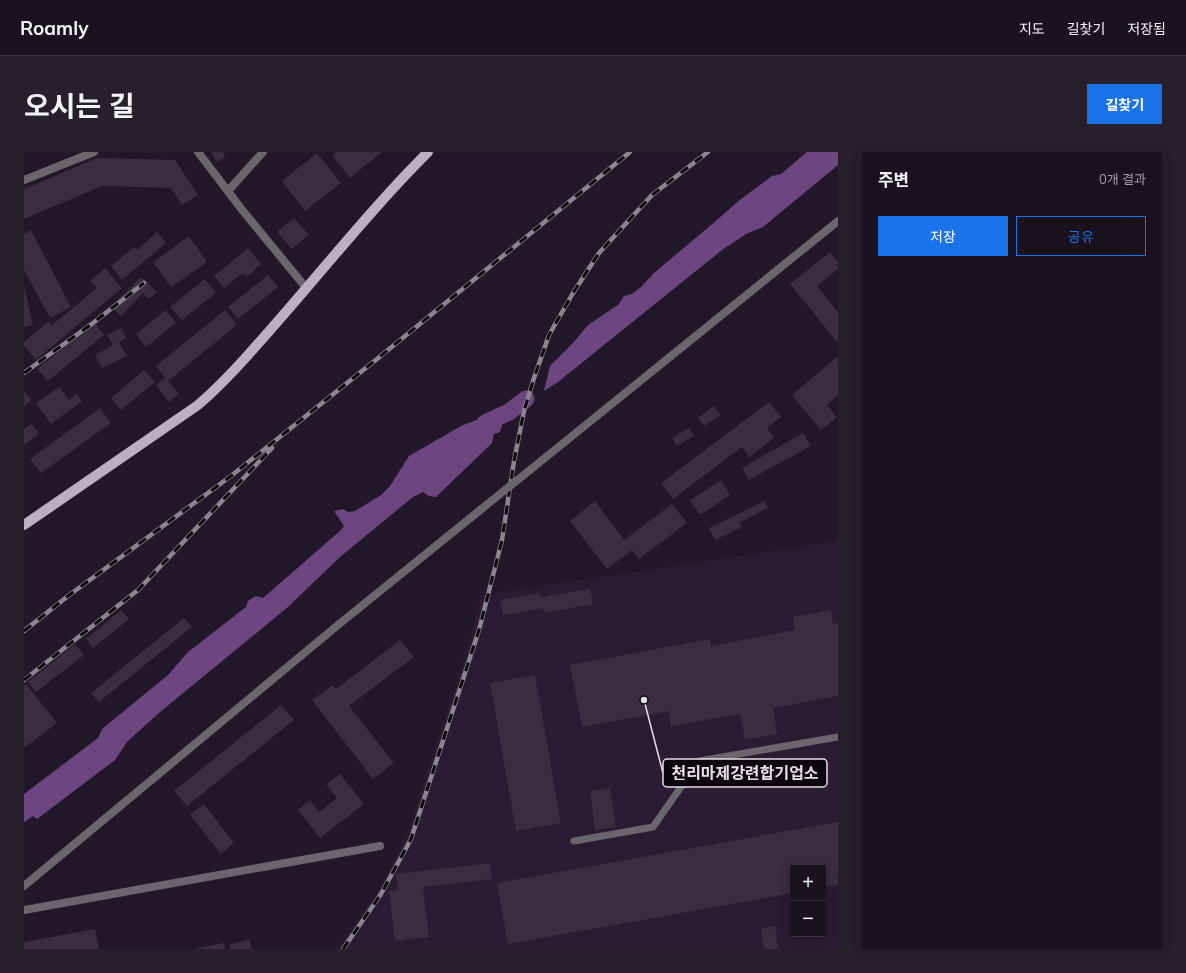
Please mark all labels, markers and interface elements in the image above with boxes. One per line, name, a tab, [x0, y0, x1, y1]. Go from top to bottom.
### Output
text: Roamly	[20, 16, 88, 40]
text: 지도	[1019, 20, 1045, 38]
text: 길찾기	[1067, 20, 1105, 38]
text: 저장됨	[1127, 20, 1166, 38]
button: 길찾기	[1087, 84, 1162, 124]
text: 오시는 길	[24, 88, 135, 123]
text: 주변	[878, 169, 909, 190]
text: 0개 결과	[1099, 171, 1146, 187]
button: 저장	[878, 216, 1008, 256]
button: 공유	[1016, 216, 1146, 256]
callout: 천리마제강련합기업소	[663, 759, 827, 787]
text: 천리마제강련합기업소	[671, 763, 819, 783]
map controls	[790, 865, 826, 937]
button: +	[790, 865, 826, 901]
button: −	[790, 901, 826, 937]

